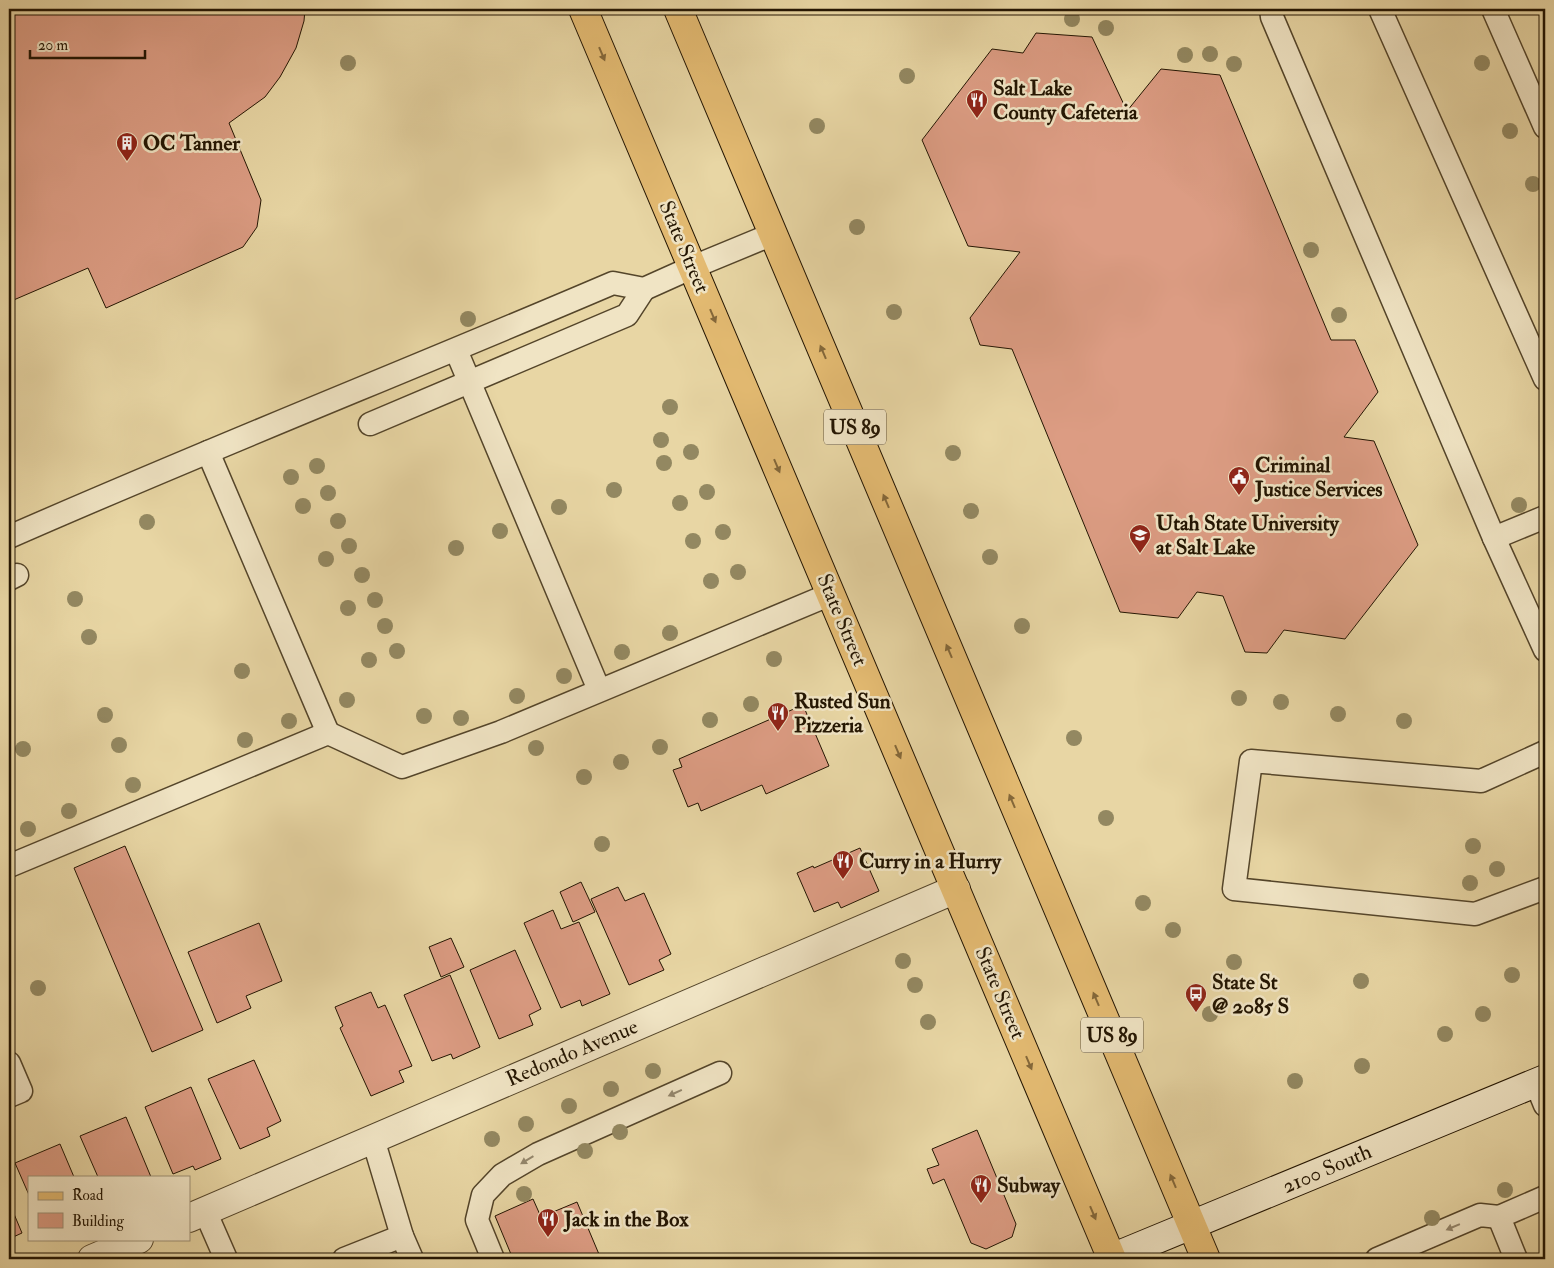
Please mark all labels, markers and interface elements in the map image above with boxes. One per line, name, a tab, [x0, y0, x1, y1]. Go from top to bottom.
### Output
scale bar	[30, 28, 145, 60]
text: 20 m	[38, 36, 68, 55]
one-way arrow	[599, 47, 607, 61]
place label: Salt Lake County Cafeteria	[993, 75, 1139, 126]
restaurant icon: Salt Lake County Cafeteria	[965, 88, 989, 119]
place label: OC Tanner	[143, 130, 241, 157]
building icon: OC Tanner	[115, 131, 139, 162]
street label: State Street	[652, 197, 716, 297]
one-way arrow	[710, 309, 718, 323]
one-way arrow	[818, 344, 826, 359]
road number: US 89	[824, 410, 886, 444]
place label: Criminal Justice Services	[1254, 452, 1383, 503]
one-way arrow	[773, 459, 781, 473]
public building icon: Criminal Justice Services	[1227, 465, 1251, 496]
one-way arrow	[881, 494, 889, 508]
place label: Utah State University at Salt Lake	[1156, 510, 1340, 561]
school or university icon: Utah State University at Salt Lake	[1128, 523, 1152, 554]
street label: State Street	[810, 570, 874, 670]
one-way arrow	[945, 644, 953, 658]
place label: Rusted Sun Pizzeria	[794, 688, 891, 739]
restaurant icon: Rusted Sun Pizzeria	[766, 701, 790, 732]
one-way arrow	[894, 745, 902, 759]
one-way arrow	[1008, 793, 1016, 808]
place label: Curry in a Hurry	[859, 848, 1002, 875]
restaurant icon: Curry in a Hurry	[831, 849, 855, 880]
street label: State Street	[968, 943, 1032, 1043]
place label: State St @ 2085 S	[1212, 969, 1289, 1020]
bus stop icon: State St @ 2085 S	[1184, 982, 1208, 1013]
one-way arrow	[1092, 992, 1100, 1006]
street label: Redondo Avenue	[502, 1013, 642, 1093]
road number: US 89	[1081, 1018, 1143, 1052]
one-way arrow	[1026, 1056, 1034, 1070]
one-way arrow	[668, 1089, 682, 1097]
street label: 2100 South	[1278, 1138, 1376, 1200]
one-way arrow	[521, 1156, 534, 1165]
place label: Subway	[997, 1172, 1061, 1199]
restaurant icon: Subway	[969, 1173, 993, 1204]
one-way arrow	[1169, 1173, 1177, 1188]
legend	[28, 1176, 190, 1240]
text: Road	[72, 1186, 104, 1205]
place label: Jack in the Box	[563, 1206, 689, 1233]
one-way arrow	[1089, 1206, 1097, 1220]
restaurant icon: Jack in the Box	[536, 1207, 560, 1238]
text: Building	[72, 1212, 124, 1231]
one-way arrow	[1446, 1224, 1460, 1232]

